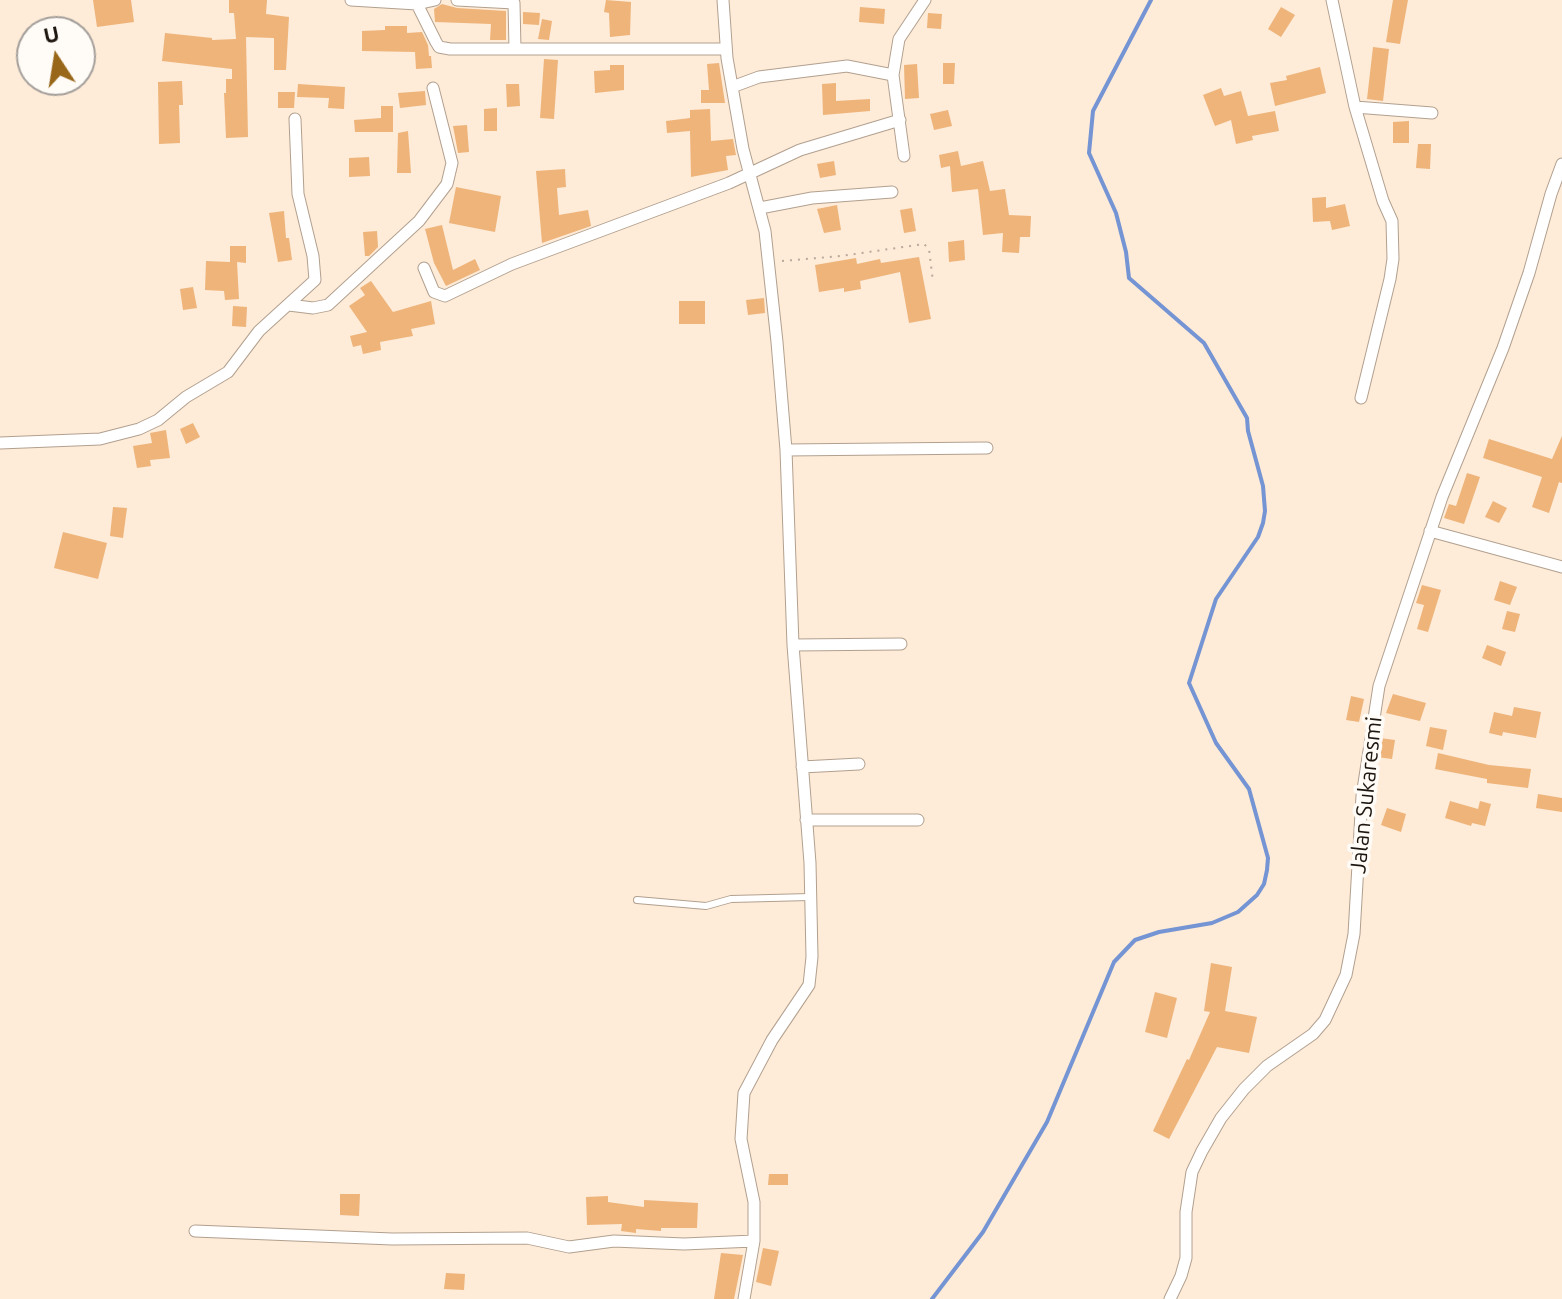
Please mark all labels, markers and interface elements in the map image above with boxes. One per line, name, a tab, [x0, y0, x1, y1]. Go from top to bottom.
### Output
north arrow	[16, 16, 96, 96]
text: U	[41, 20, 61, 48]
street label: Jalan Sukaresmi	[1345, 715, 1387, 875]

